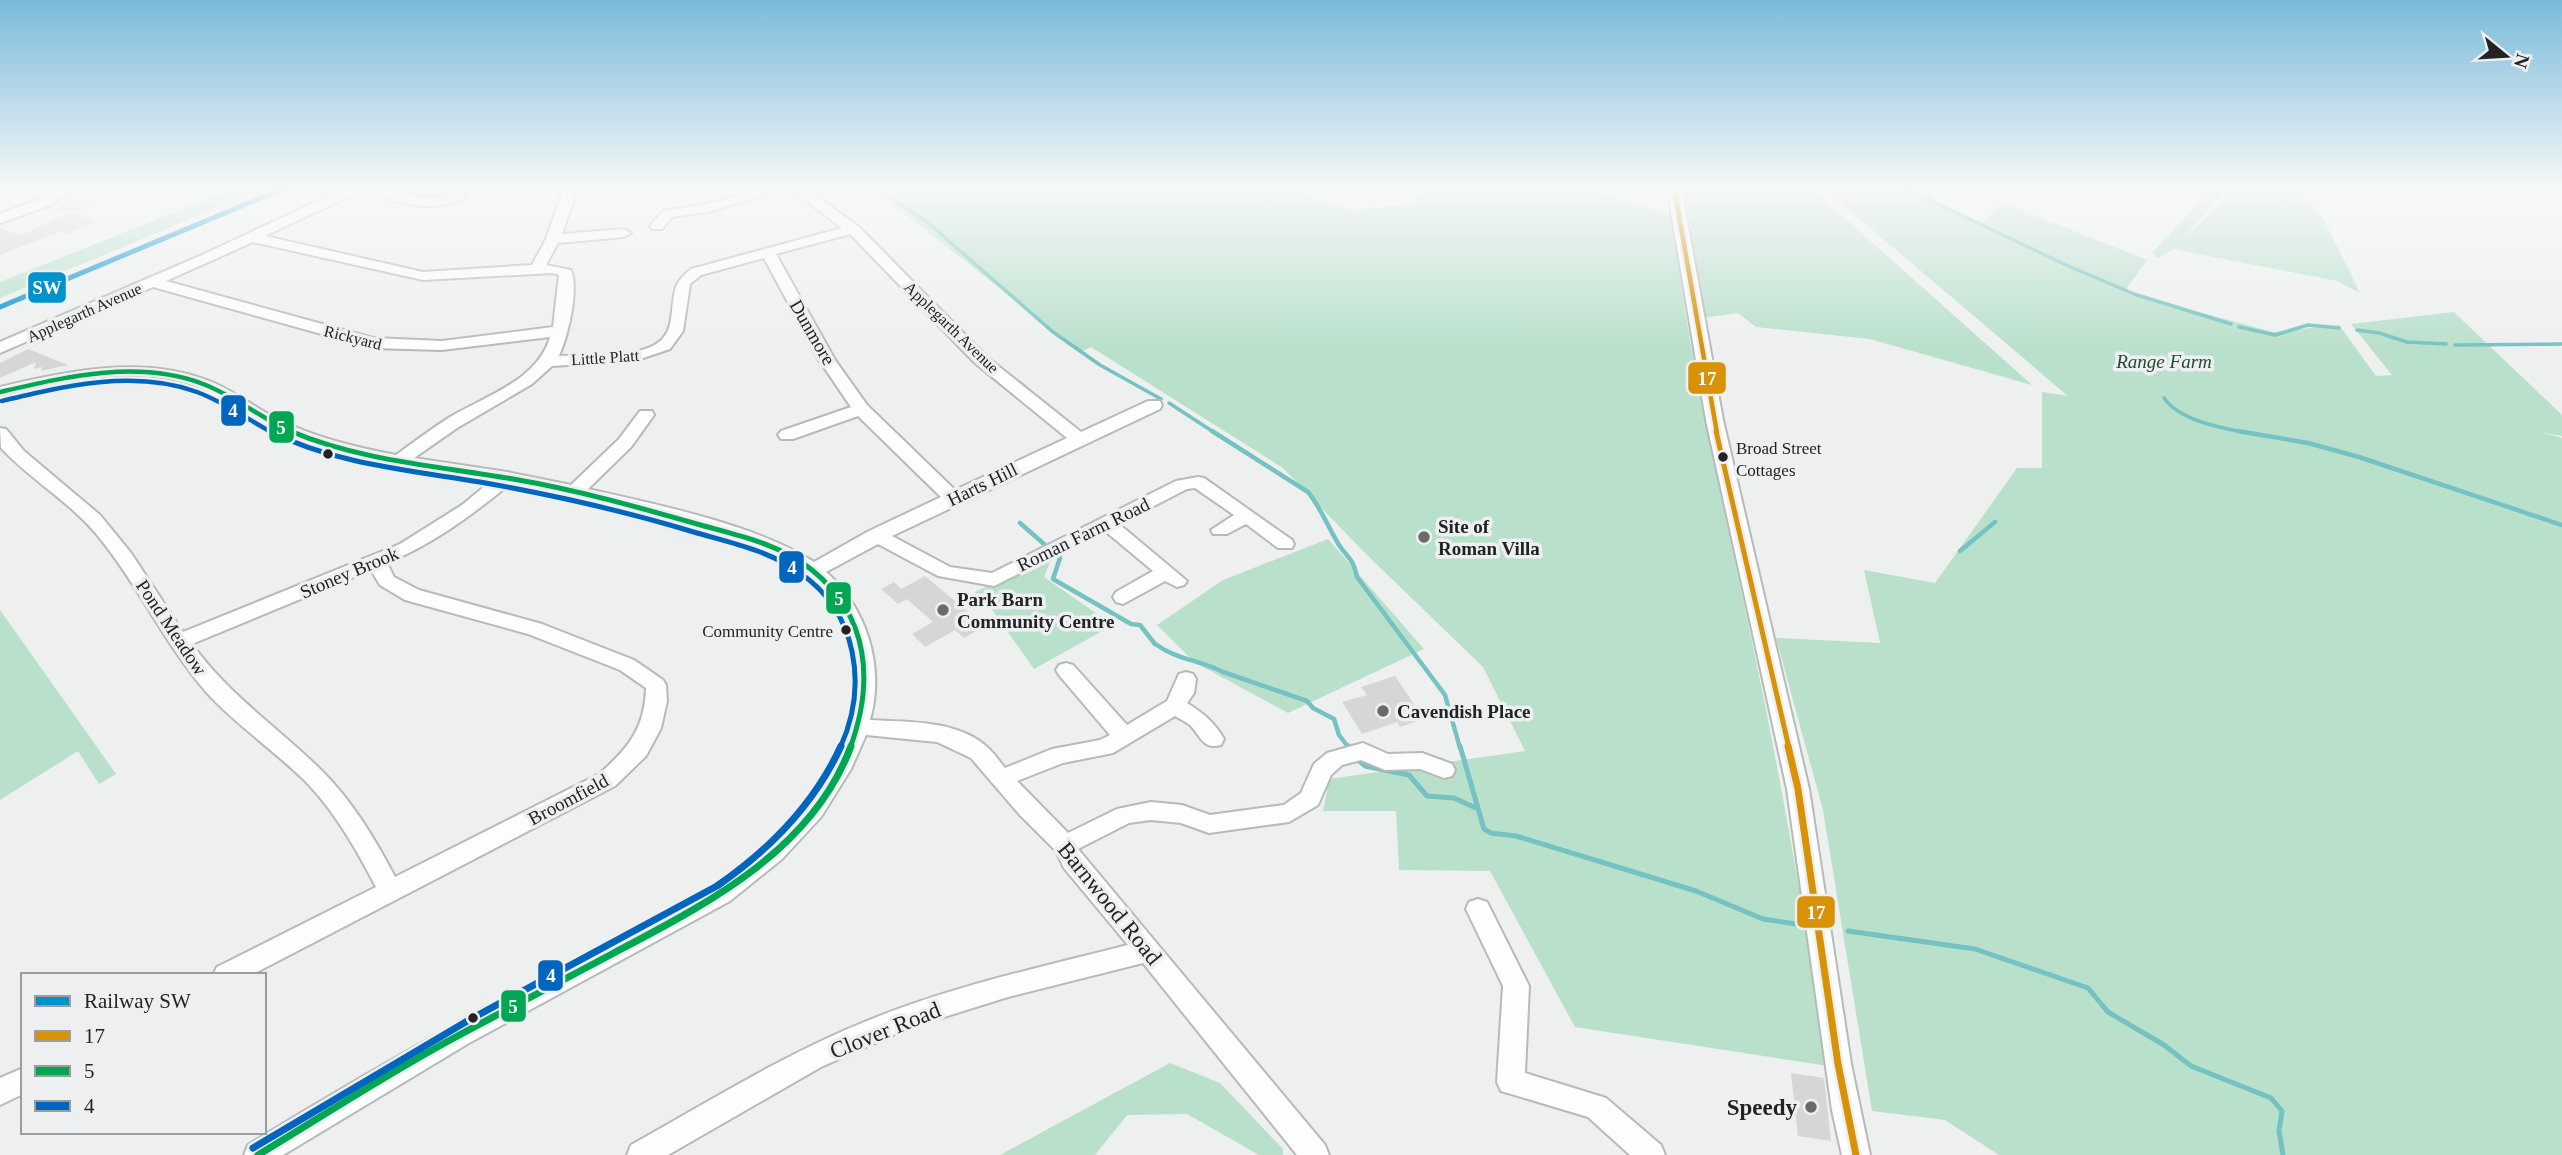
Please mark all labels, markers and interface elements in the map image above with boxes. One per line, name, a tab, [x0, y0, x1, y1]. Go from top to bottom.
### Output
north arrow	[2471, 21, 2541, 91]
text: N	[2510, 51, 2534, 71]
line badge: SW	[27, 271, 67, 304]
text: SW	[32, 277, 62, 298]
street label: Applegarth Avenue	[901, 278, 1002, 377]
street label: Applegarth Avenue	[24, 280, 145, 346]
street label: Dunmore	[786, 296, 840, 369]
street label: Rickyard	[322, 322, 383, 354]
street label: Little Platt	[571, 347, 640, 368]
park label: Range Farm	[2115, 351, 2212, 372]
line badge: 17	[1687, 361, 1727, 395]
text: 17	[1698, 368, 1717, 389]
line badge: 4	[220, 394, 247, 427]
text: 4	[228, 400, 238, 421]
line badge: 5	[268, 410, 295, 444]
text: 5	[276, 417, 286, 438]
place label: Broad Street Cottages	[1736, 439, 1822, 480]
unlabelled marker	[321, 447, 335, 461]
marker: Broad Street Cottages	[1716, 450, 1730, 464]
street label: Harts Hill	[944, 458, 1021, 510]
street label: Roman Farm Road	[1014, 493, 1153, 576]
place label: Site of Roman Villa	[1438, 516, 1540, 559]
marker: Site of Roman Villa	[1416, 529, 1432, 545]
street label: Stoney Brook	[297, 542, 402, 603]
line badge: 4	[778, 550, 805, 584]
text: 4	[787, 557, 797, 578]
street label: Pond Meadow	[132, 576, 211, 679]
line badge: 5	[825, 581, 852, 615]
text: 5	[834, 588, 844, 609]
place label: Park Barn Community Centre	[957, 589, 1114, 632]
marker: Park Barn Community Centre	[935, 602, 951, 618]
place label: Community Centre	[702, 622, 833, 641]
marker: Community Centre	[839, 623, 853, 637]
place label: Cavendish Place	[1397, 701, 1531, 722]
marker: Cavendish Place	[1375, 703, 1391, 719]
street label: Broomfield	[525, 769, 612, 829]
street label: Barnwood Road	[1053, 837, 1167, 970]
line badge: 17	[1796, 895, 1836, 929]
text: 17	[1807, 902, 1826, 923]
line badge: 4	[537, 959, 564, 992]
text: 4	[546, 965, 556, 986]
legend	[21, 973, 266, 1134]
text: Railway SW	[84, 989, 191, 1013]
line badge: 5	[500, 989, 527, 1023]
text: 5	[508, 996, 518, 1017]
street label: Clover Road	[826, 997, 945, 1064]
unlabelled marker	[466, 1011, 480, 1025]
text: 17	[84, 1024, 105, 1048]
text: 5	[84, 1059, 95, 1083]
text: 4	[84, 1094, 95, 1118]
place label: Speedy	[1727, 1095, 1797, 1120]
marker: Speedy	[1803, 1099, 1819, 1115]

